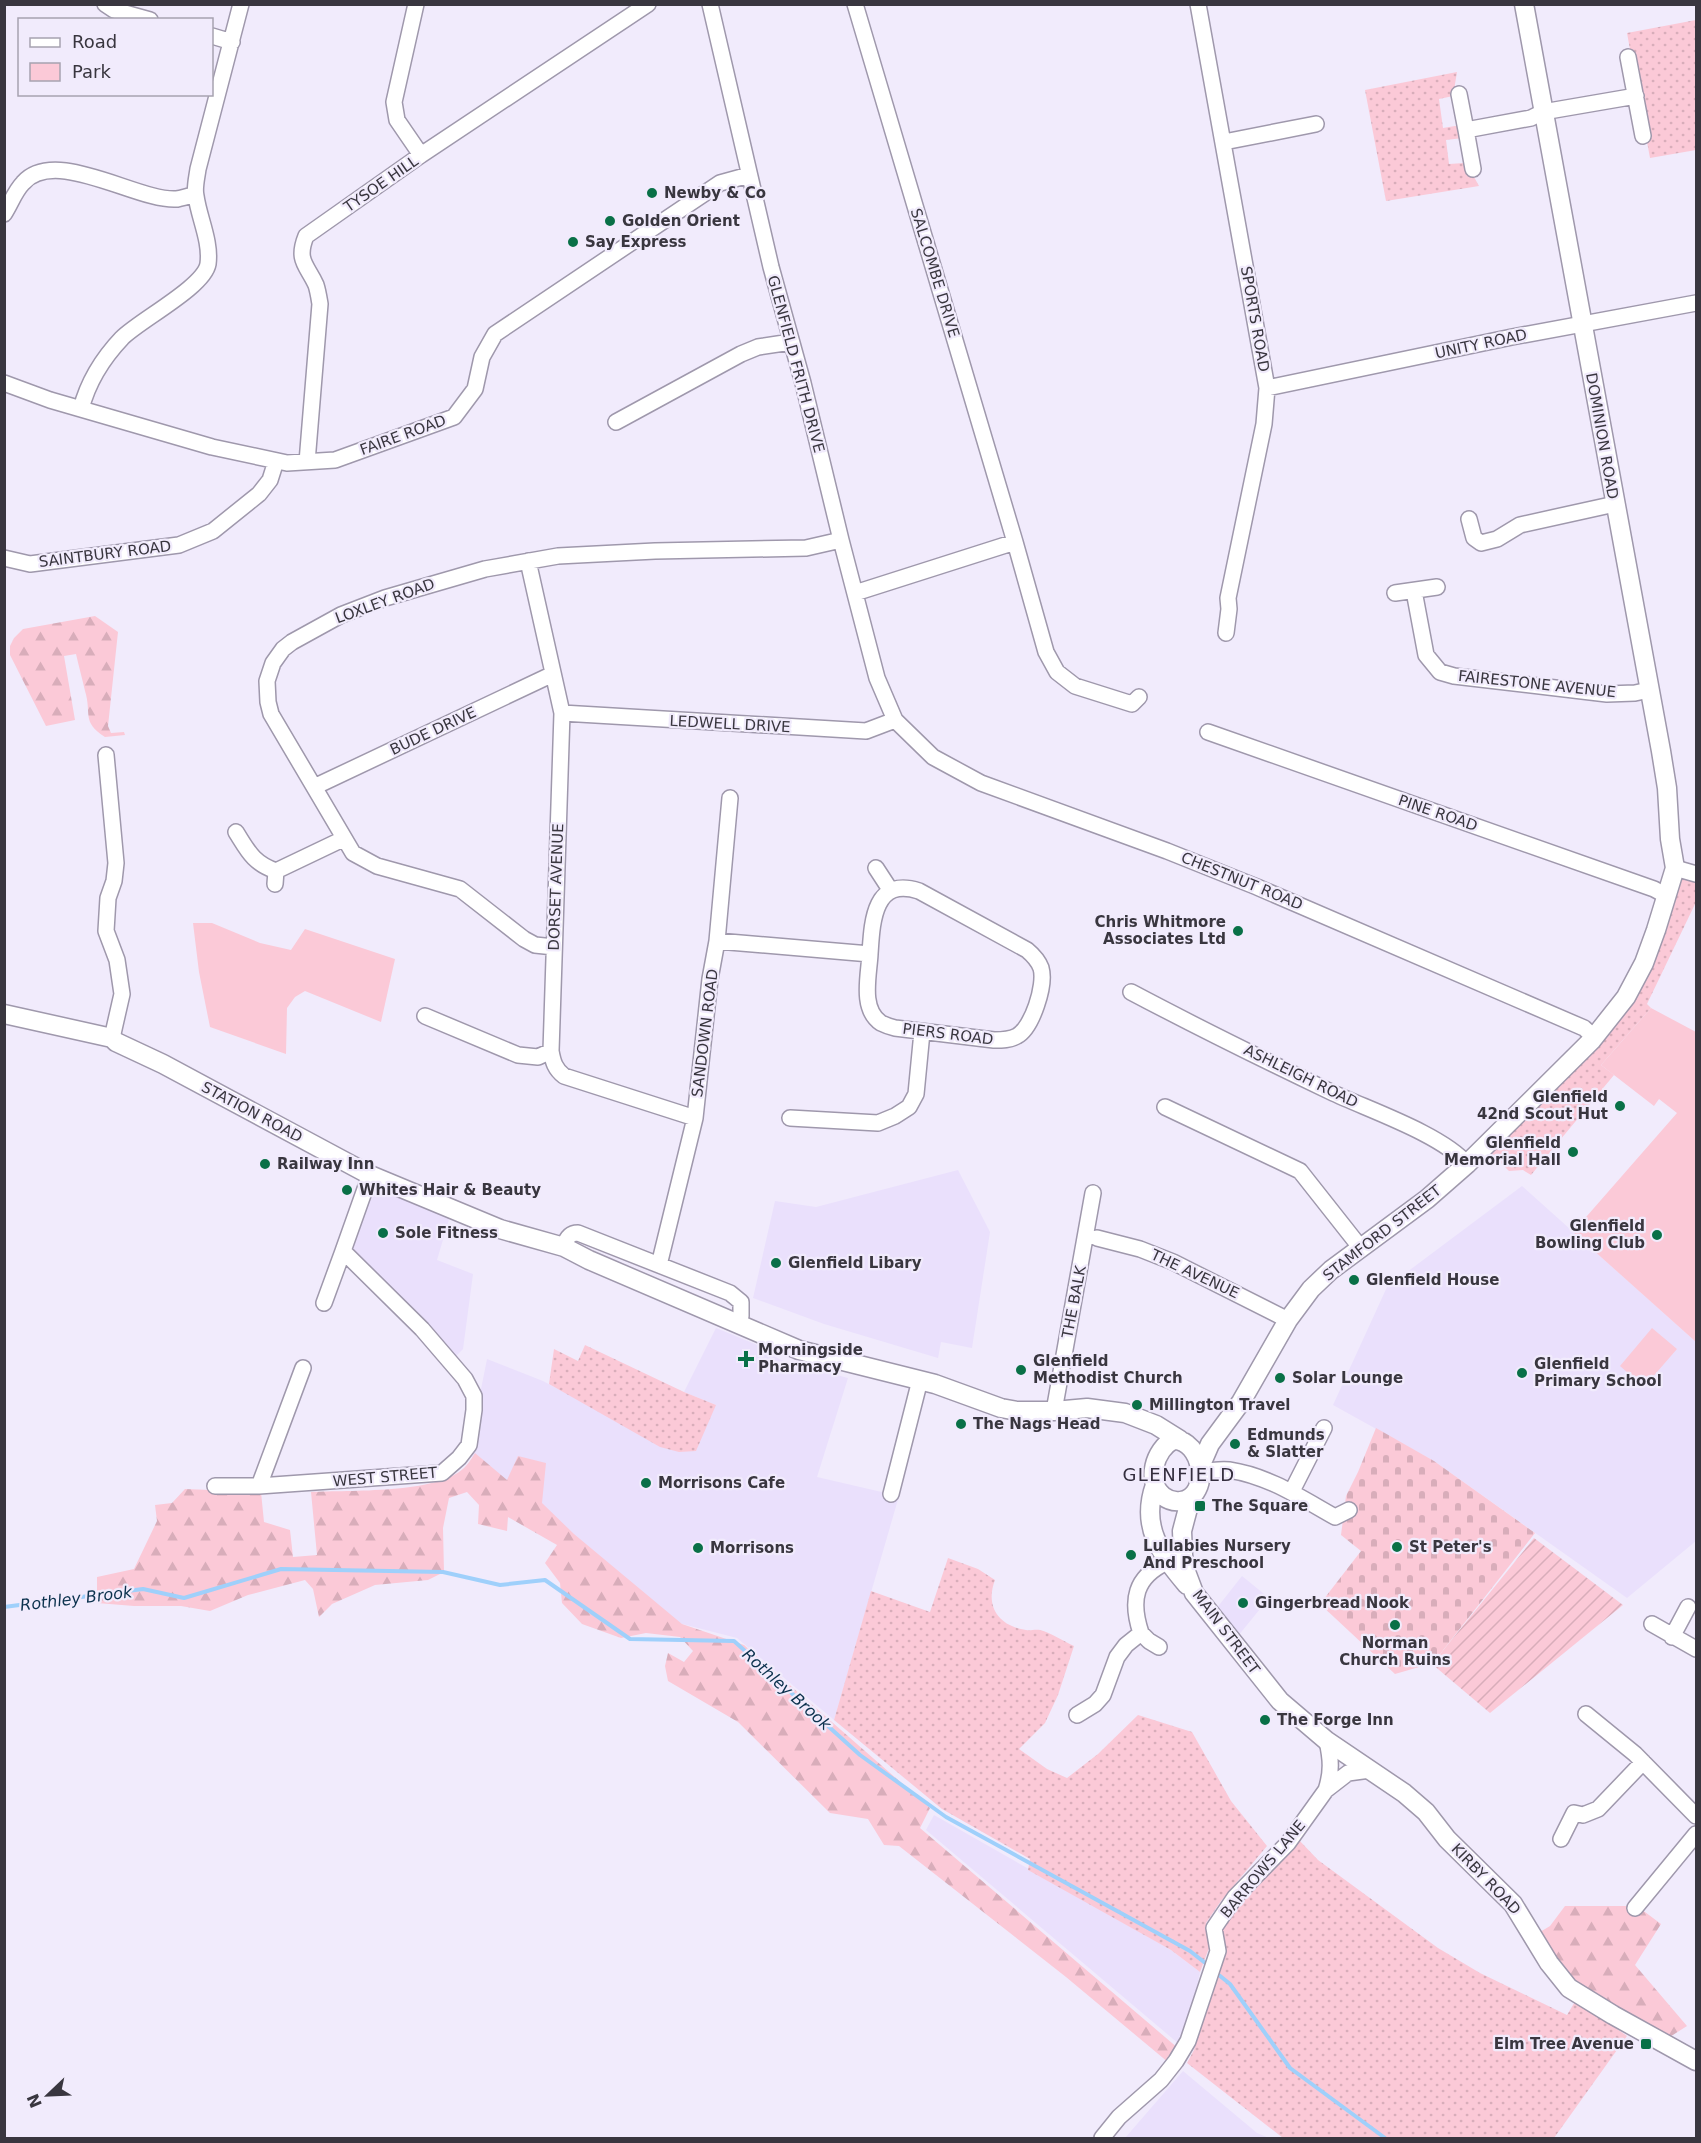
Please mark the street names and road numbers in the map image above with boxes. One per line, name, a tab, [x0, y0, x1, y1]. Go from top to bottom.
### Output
street label: TYSOE HILL	[340, 152, 422, 217]
street label: SALCOMBE DRIVE	[907, 206, 963, 340]
street label: SPORTS ROAD	[1237, 265, 1273, 373]
street label: GLENFIELD FRITH DRIVE	[764, 273, 828, 455]
street label: UNITY ROAD	[1433, 325, 1529, 363]
street label: DOMINION ROAD	[1582, 371, 1622, 501]
street label: FAIRE ROAD	[357, 411, 449, 459]
street label: SAINTBURY ROAD	[38, 537, 172, 571]
street label: LOXLEY ROAD	[333, 575, 437, 627]
street label: FAIRESTONE AVENUE	[1457, 667, 1617, 701]
street label: BUDE DRIVE	[387, 703, 479, 759]
street label: LEDWELL DRIVE	[669, 712, 791, 736]
street label: PINE ROAD	[1396, 791, 1480, 835]
street label: DORSET AVENUE	[545, 823, 567, 951]
street label: CHESTNUT ROAD	[1178, 848, 1306, 914]
street label: SANDOWN ROAD	[688, 968, 722, 1098]
street label: PIERS ROAD	[902, 1019, 994, 1049]
street label: ASHLEIGH ROAD	[1241, 1041, 1361, 1111]
street label: STATION ROAD	[198, 1078, 306, 1146]
street label: STAMFORD STREET	[1319, 1181, 1445, 1285]
street label: THE AVENUE	[1147, 1245, 1242, 1302]
street label: THE BALK	[1058, 1263, 1090, 1341]
street label: WEST STREET	[332, 1463, 439, 1491]
street label: MAIN STREET	[1188, 1586, 1264, 1678]
street label: BARROWS LANE	[1217, 1816, 1309, 1922]
street label: KIRBY ROAD	[1448, 1840, 1524, 1918]

